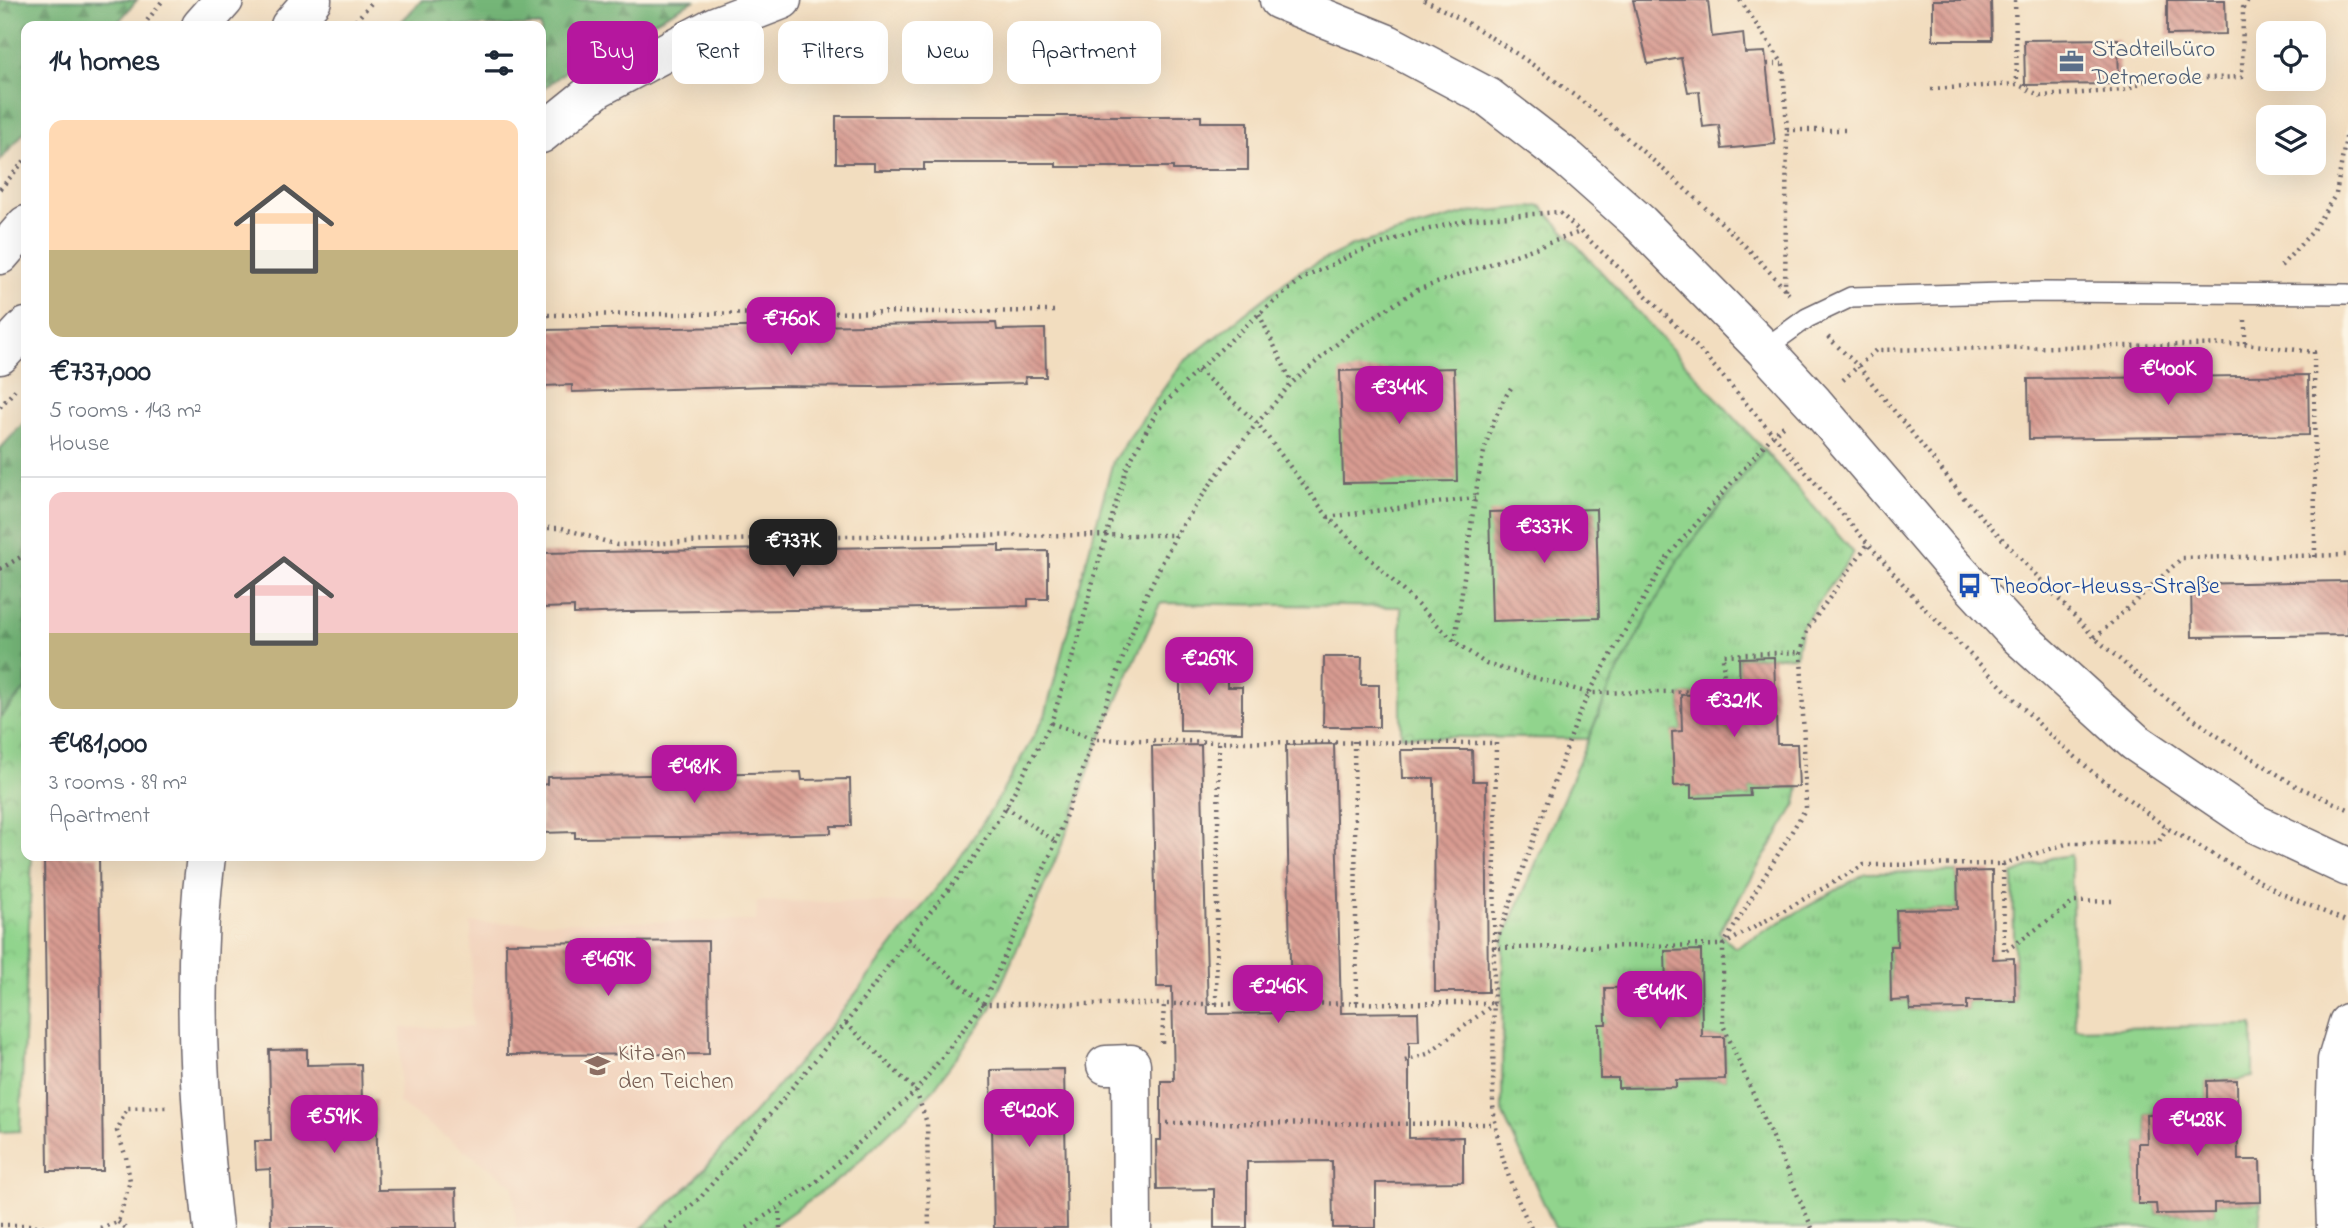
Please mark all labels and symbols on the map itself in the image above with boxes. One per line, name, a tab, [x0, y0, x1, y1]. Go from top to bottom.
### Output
place label: Stadteilbüro Detmerode	[2091, 33, 2215, 96]
office icon: Stadteilbüro Detmerode	[2058, 48, 2086, 76]
pin: €760K	[742, 298, 840, 357]
pin: €400K	[2119, 348, 2217, 407]
pin: €344K	[1350, 366, 1448, 426]
pin: €337K	[1495, 505, 1593, 565]
pin: €737K	[744, 520, 842, 579]
place label: Theodor-Heuss-Straße	[1990, 570, 2220, 605]
bus stop icon: Theodor-Heuss-Straße	[1956, 571, 1984, 599]
pin: €269K	[1160, 638, 1258, 697]
pin: €321K	[1685, 680, 1783, 739]
pin: €481K	[645, 746, 743, 805]
pin: €469K	[559, 939, 657, 998]
pin: €246K	[1229, 965, 1327, 1025]
pin: €441K	[1611, 972, 1709, 1031]
place label: Kita an den Teichen	[618, 1037, 734, 1100]
school or university icon: Kita an den Teichen	[584, 1052, 612, 1080]
pin: €420K	[980, 1090, 1078, 1149]
pin: €591K	[285, 1096, 383, 1155]
pin: €428K	[2148, 1098, 2246, 1158]

